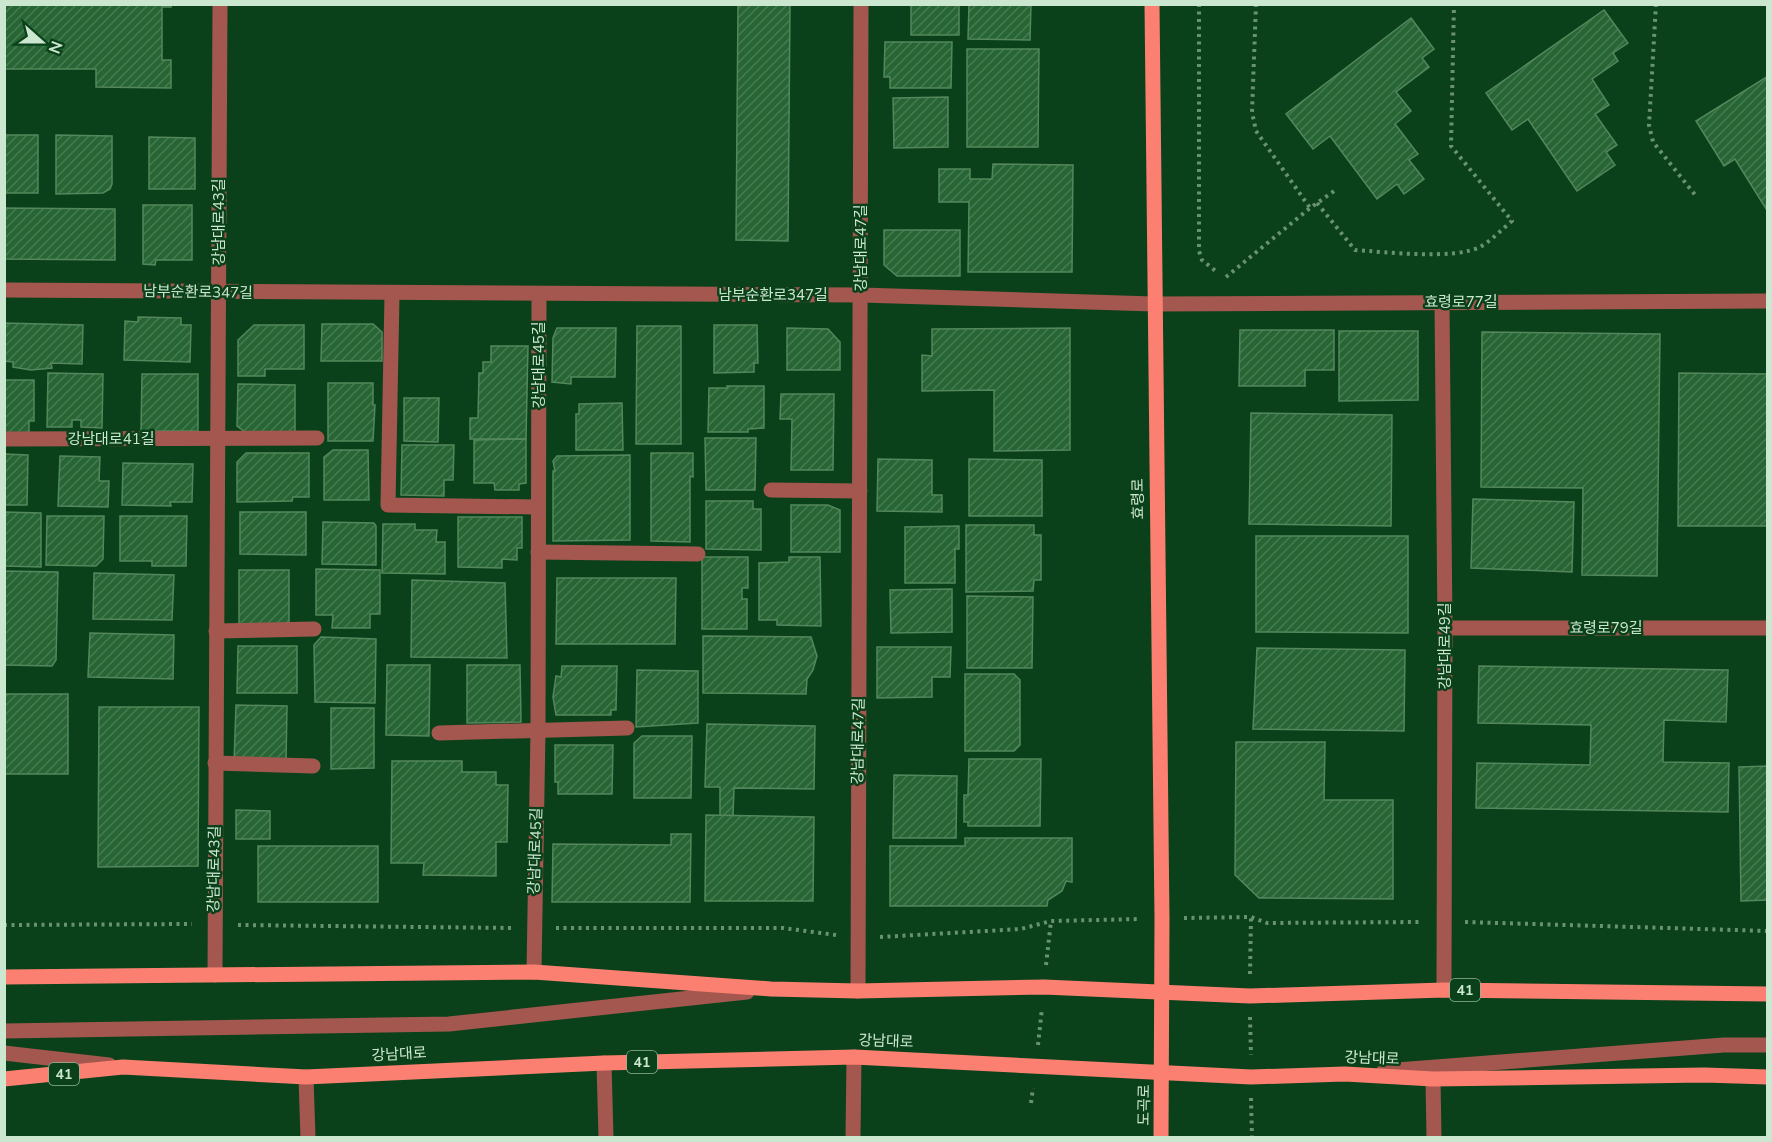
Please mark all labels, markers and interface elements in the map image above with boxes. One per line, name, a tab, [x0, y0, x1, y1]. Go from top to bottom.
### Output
north arrow	[12, 12, 72, 72]
text: N	[43, 37, 67, 57]
street label: 강남대로43길	[209, 178, 229, 266]
street label: 강남대로47길	[851, 204, 871, 292]
street label: 남부순환로347길	[143, 281, 253, 303]
street label: 남부순환로347길	[718, 285, 828, 305]
street label: 효령로77길	[1424, 292, 1498, 312]
street label: 강남대로45길	[529, 321, 549, 409]
street label: 강남대로41길	[67, 429, 155, 449]
street label: 효령로	[1128, 478, 1148, 520]
street label: 강남대로49길	[1435, 602, 1455, 690]
street label: 효령로79길	[1569, 618, 1643, 638]
street label: 강남대로47길	[847, 697, 869, 785]
street label: 강남대로45길	[523, 807, 547, 895]
street label: 강남대로43길	[203, 825, 225, 913]
road number: 41	[1450, 979, 1480, 1001]
street label: 강남대로	[858, 1030, 914, 1052]
street label: 강남대로	[371, 1043, 427, 1065]
street label: 강남대로	[1344, 1047, 1400, 1069]
road number: 41	[627, 1051, 657, 1073]
road number: 41	[49, 1063, 79, 1085]
street label: 도곡로	[1134, 1084, 1154, 1126]

